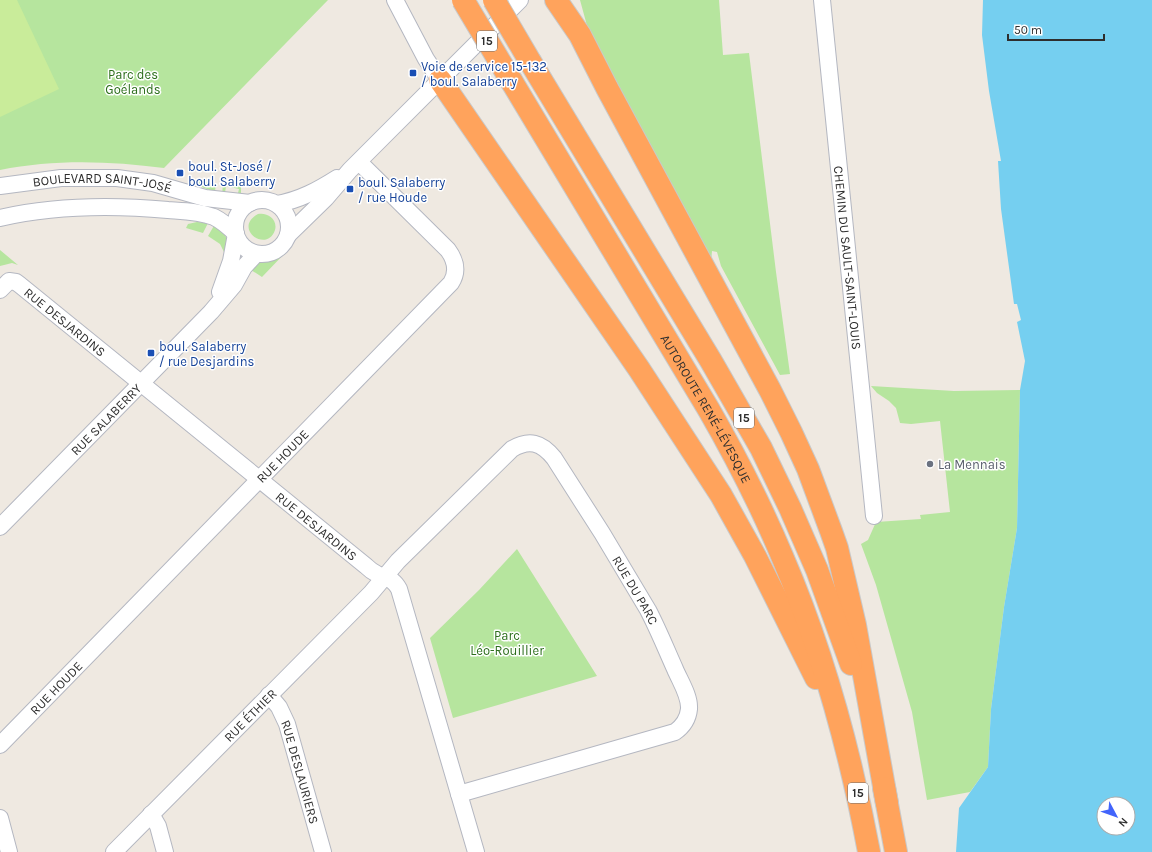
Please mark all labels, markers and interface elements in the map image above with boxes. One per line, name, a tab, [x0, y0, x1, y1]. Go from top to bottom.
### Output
scale bar	[1008, 16, 1104, 42]
text: 50 m	[1014, 23, 1042, 37]
road number: 15	[477, 31, 497, 51]
place label: Voie de service 15-132 / boul. Salaberry	[421, 59, 547, 89]
park label: Parc des Goélands	[105, 67, 161, 97]
marker: Voie de service 15-132 / boul. Salaberry	[408, 68, 418, 78]
place label: boul. St-José / boul. Salaberry	[188, 159, 275, 189]
street label: CHEMIN DU SAULT-SAINT-LOUIS	[831, 165, 865, 350]
marker: boul. St-José / boul. Salaberry	[175, 168, 185, 178]
street label: BOULEVARD SAINT-JOSÉ	[32, 170, 174, 196]
place label: boul. Salaberry / rue Houde	[358, 175, 445, 205]
marker: boul. Salaberry / rue Houde	[345, 184, 355, 194]
street label: RUE DESJARDINS	[22, 284, 109, 359]
street label: AUTOROUTE RENÉ-LÉVESQUE	[658, 332, 755, 485]
place label: boul. Salaberry / rue Desjardins	[159, 339, 254, 369]
marker: boul. Salaberry / rue Desjardins	[146, 348, 156, 358]
street label: RUE SALABERRY	[67, 380, 144, 458]
road number: 15	[734, 408, 754, 428]
street label: RUE HOUDE	[253, 426, 311, 486]
place label: La Mennais	[938, 457, 1006, 472]
marker: La Mennais	[925, 459, 935, 469]
street label: RUE DESJARDINS	[273, 489, 360, 563]
street label: RUE DU PARC	[610, 553, 661, 627]
park label: Parc Léo-Rouillier	[470, 628, 544, 658]
street label: RUE HOUDE	[27, 658, 85, 717]
street label: RUE ÉTHIER	[221, 685, 279, 745]
street label: RUE DESLAURIERS	[278, 717, 322, 825]
road number: 15	[848, 783, 868, 803]
north arrow	[1096, 796, 1136, 836]
text: N	[1116, 815, 1131, 829]

